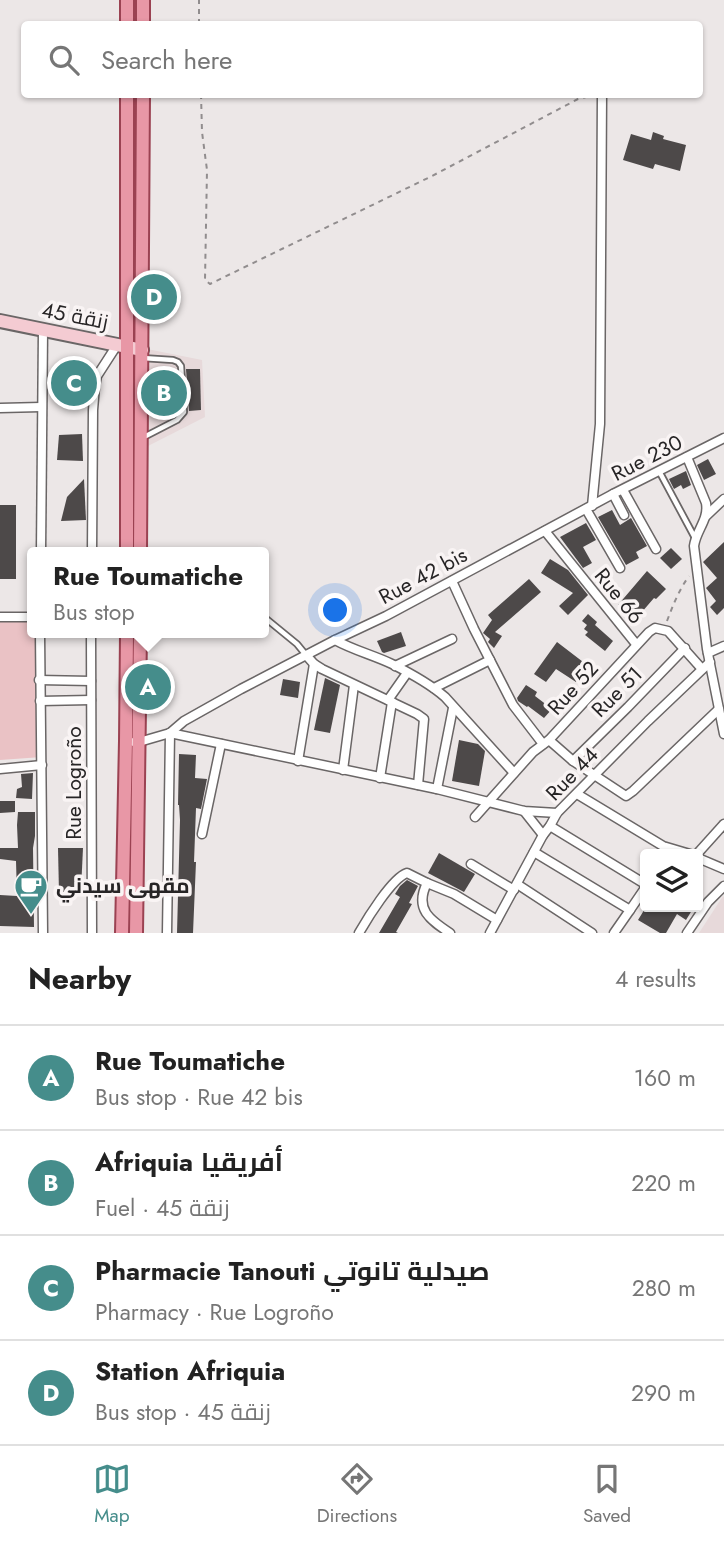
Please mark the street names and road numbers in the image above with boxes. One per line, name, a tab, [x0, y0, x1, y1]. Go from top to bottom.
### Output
street label: زنقة 45	[39, 295, 111, 337]
street label: Rue 230	[606, 427, 688, 489]
street label: Rue 42 bis	[373, 540, 473, 612]
street label: Rue 66	[587, 562, 651, 630]
street label: Rue 52	[541, 654, 605, 722]
street label: Rue 51	[585, 660, 649, 724]
street label: Rue Logroño	[59, 726, 89, 840]
street label: Rue 44	[539, 740, 605, 808]

